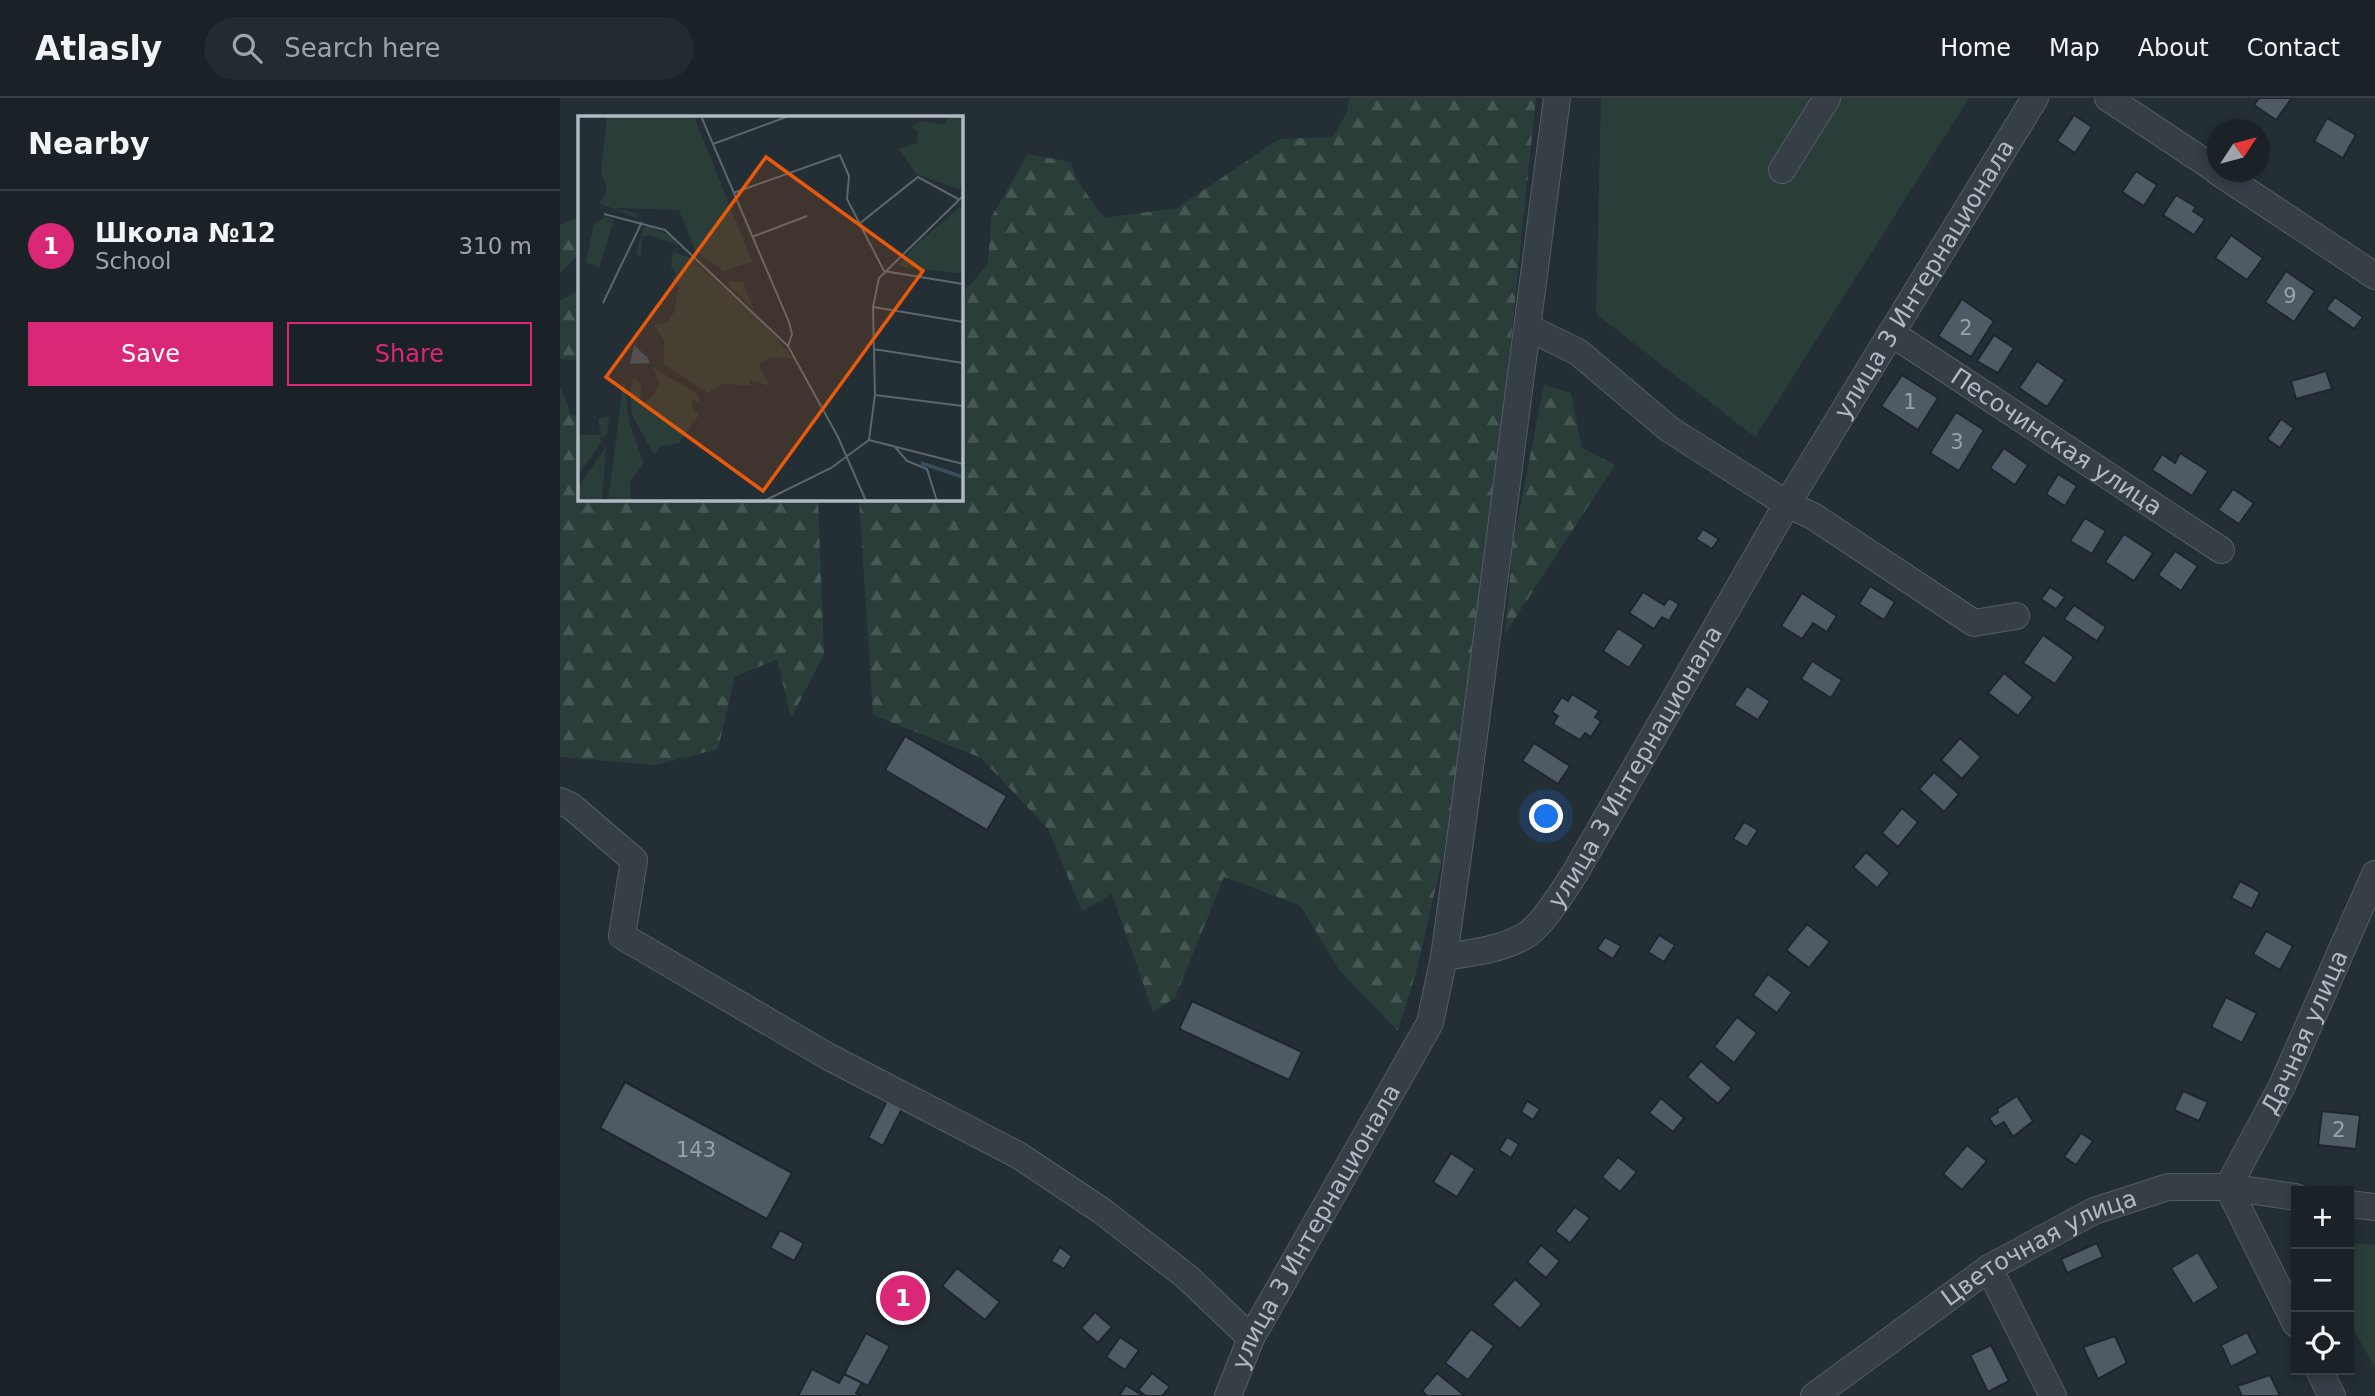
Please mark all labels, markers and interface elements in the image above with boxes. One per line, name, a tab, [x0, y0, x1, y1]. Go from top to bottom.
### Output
search box	[204, 17, 694, 80]
text: Atlasly	[35, 29, 162, 68]
icon: search	[228, 29, 266, 67]
text: Search here	[284, 33, 441, 63]
text: Home	[1940, 34, 2011, 62]
text: Map	[2049, 34, 2100, 62]
text: About	[2138, 34, 2209, 62]
text: Contact	[2247, 34, 2340, 62]
inset map	[578, 116, 962, 500]
north arrow	[2207, 119, 2270, 182]
text: Nearby	[28, 126, 150, 161]
street label: улица 3 Интернационала	[1828, 135, 2020, 424]
text: Школа №12	[95, 218, 276, 248]
text: 1	[43, 233, 59, 259]
text: 310 m	[458, 233, 532, 259]
text: School	[95, 248, 171, 274]
house number: 9	[2283, 284, 2297, 308]
house number: 2	[1959, 316, 1973, 340]
button: Save	[28, 322, 273, 386]
button: Share	[287, 322, 532, 386]
street label: Песочинская улица	[1946, 362, 2167, 521]
house number: 1	[1903, 390, 1917, 414]
house number: 3	[1950, 430, 1964, 454]
street label: улица 3 Интернационала	[1542, 621, 1728, 913]
your location	[1529, 799, 1563, 833]
street label: Дачная улица	[2256, 946, 2354, 1119]
street label: улица 3 Интернационала	[1226, 1079, 1406, 1373]
house number: 2	[2332, 1118, 2346, 1142]
house number: 143	[676, 1138, 716, 1162]
street label: Цветочная улица	[1936, 1184, 2140, 1312]
map controls	[2291, 1186, 2354, 1375]
button: +	[2291, 1186, 2354, 1249]
button: −	[2291, 1249, 2354, 1312]
pin: 1	[880, 1272, 926, 1324]
button: locate	[2291, 1312, 2354, 1375]

